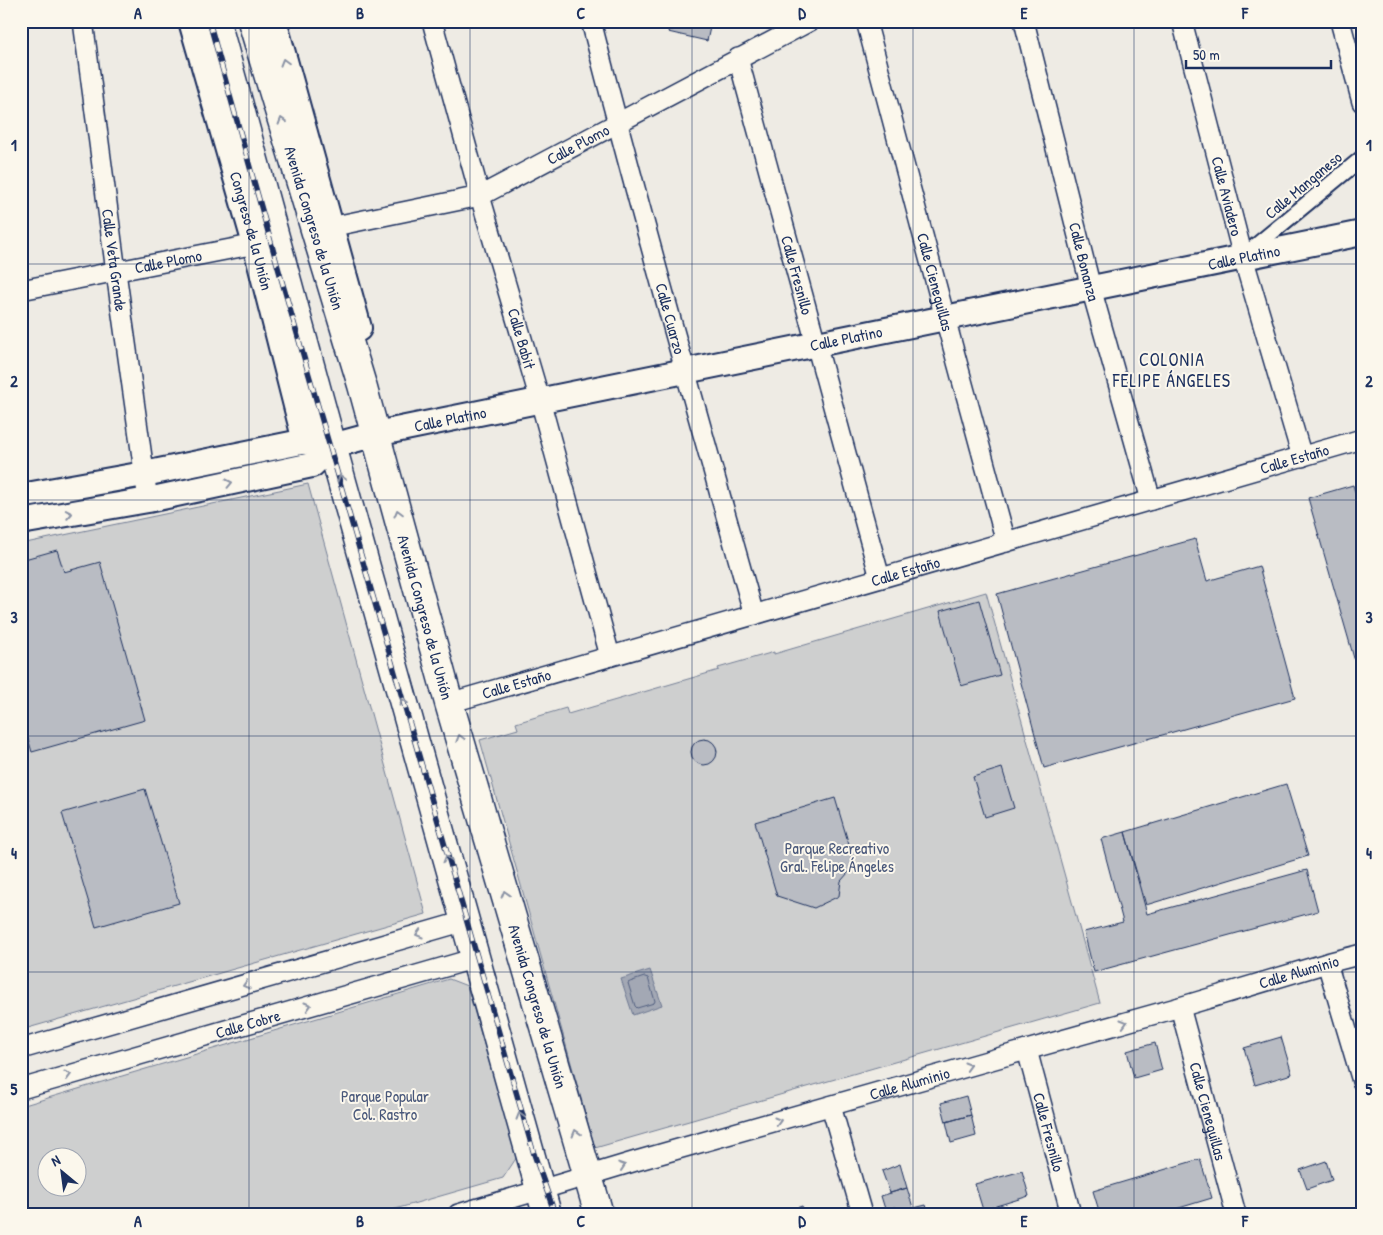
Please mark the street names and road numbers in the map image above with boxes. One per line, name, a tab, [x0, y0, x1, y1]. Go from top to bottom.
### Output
street label: Calle Plomo	[543, 118, 613, 170]
street label: Avenida Congreso de la Unión	[279, 143, 350, 312]
street label: Calle Manganeso	[1260, 146, 1347, 224]
street label: Calle Aviadero	[1206, 154, 1248, 239]
street label: Congreso de la Unión	[225, 169, 278, 292]
street label: Calle Veta Grande	[97, 208, 132, 313]
street label: Calle Bonanza	[1064, 220, 1105, 303]
street label: Calle Cieneguillas	[912, 230, 959, 334]
street label: Calle Fresnillo	[776, 233, 819, 318]
street label: Calle Platino	[1206, 239, 1282, 275]
street label: Calle Plomo	[133, 244, 204, 278]
street label: Calle Cuarzo	[650, 280, 691, 357]
street label: Calle Babit	[503, 306, 541, 372]
street label: Calle Platino	[808, 320, 885, 356]
street label: Calle Platino	[412, 401, 489, 437]
street label: Calle Estaño	[1257, 438, 1332, 479]
street label: Avenida Congreso de la Unión	[392, 532, 459, 702]
street label: Calle Estaño	[868, 551, 943, 591]
street label: Calle Estaño	[479, 663, 554, 704]
street label: Avenida Congreso de la Unión	[504, 922, 573, 1091]
street label: Calle Aluminio	[1256, 949, 1341, 994]
street label: Calle Cobre	[213, 1004, 283, 1043]
street label: Calle Cieneguillas	[1184, 1060, 1232, 1163]
street label: Calle Aluminio	[867, 1061, 953, 1105]
street label: Calle Fresnillo	[1028, 1090, 1070, 1175]

